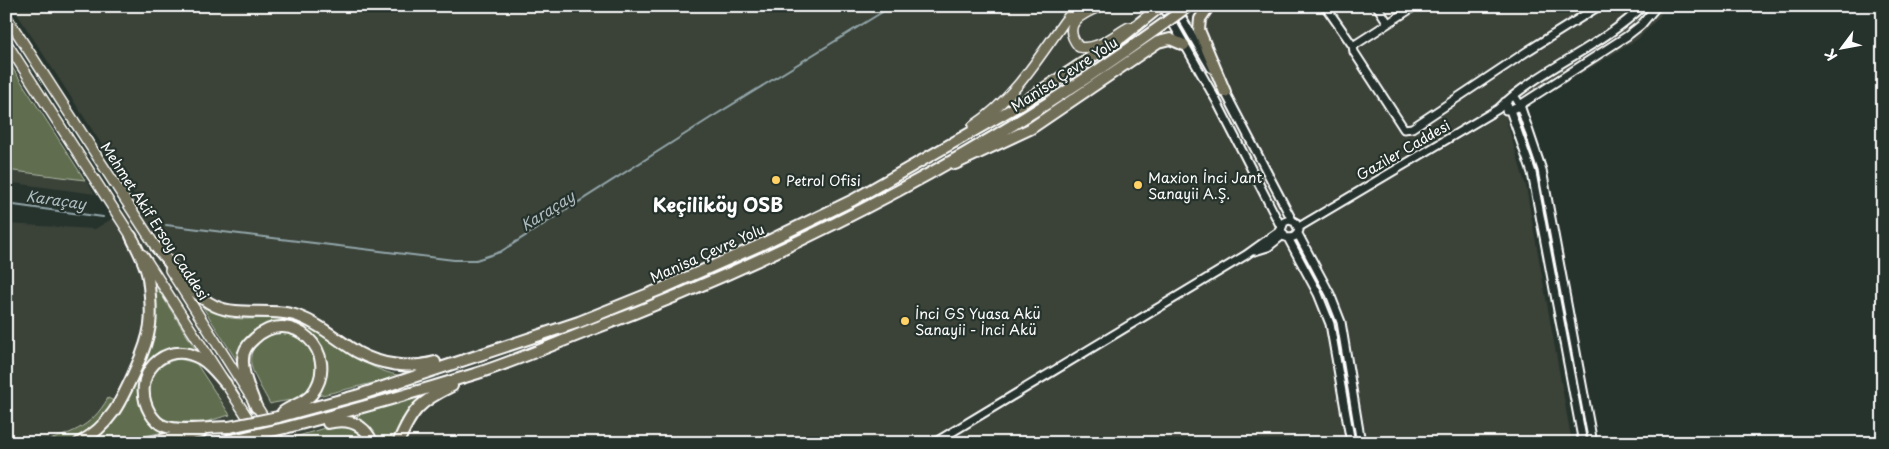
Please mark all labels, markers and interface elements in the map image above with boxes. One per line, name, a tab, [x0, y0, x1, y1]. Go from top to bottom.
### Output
north arrow	[1816, 22, 1866, 72]
street label: Manisa Çevre Yolu	[1007, 32, 1121, 116]
text: K	[1819, 45, 1842, 65]
street label: Gaziler Caddesi	[1352, 115, 1454, 185]
street label: Mehmet Akif Ersoy Caddesi	[96, 138, 214, 304]
place label: Maxion İnci Jant Sanayii A.Ş.	[1148, 167, 1263, 204]
place label: Petrol Ofisi	[786, 170, 861, 191]
marker: Petrol Ofisi	[770, 174, 782, 186]
marker: Maxion İnci Jant Sanayii A.Ş.	[1132, 179, 1144, 191]
water label: Karaçay	[25, 183, 89, 215]
water label: Karaçay	[515, 184, 580, 236]
district label: Keçiliköy OSB	[653, 190, 783, 218]
street label: Manisa Çevre Yolu	[646, 218, 768, 288]
place label: İnci GS Yuasa Akü Sanayii - İnci Akü	[915, 303, 1041, 340]
marker: İnci GS Yuasa Akü Sanayii - İnci Akü	[899, 315, 911, 327]

